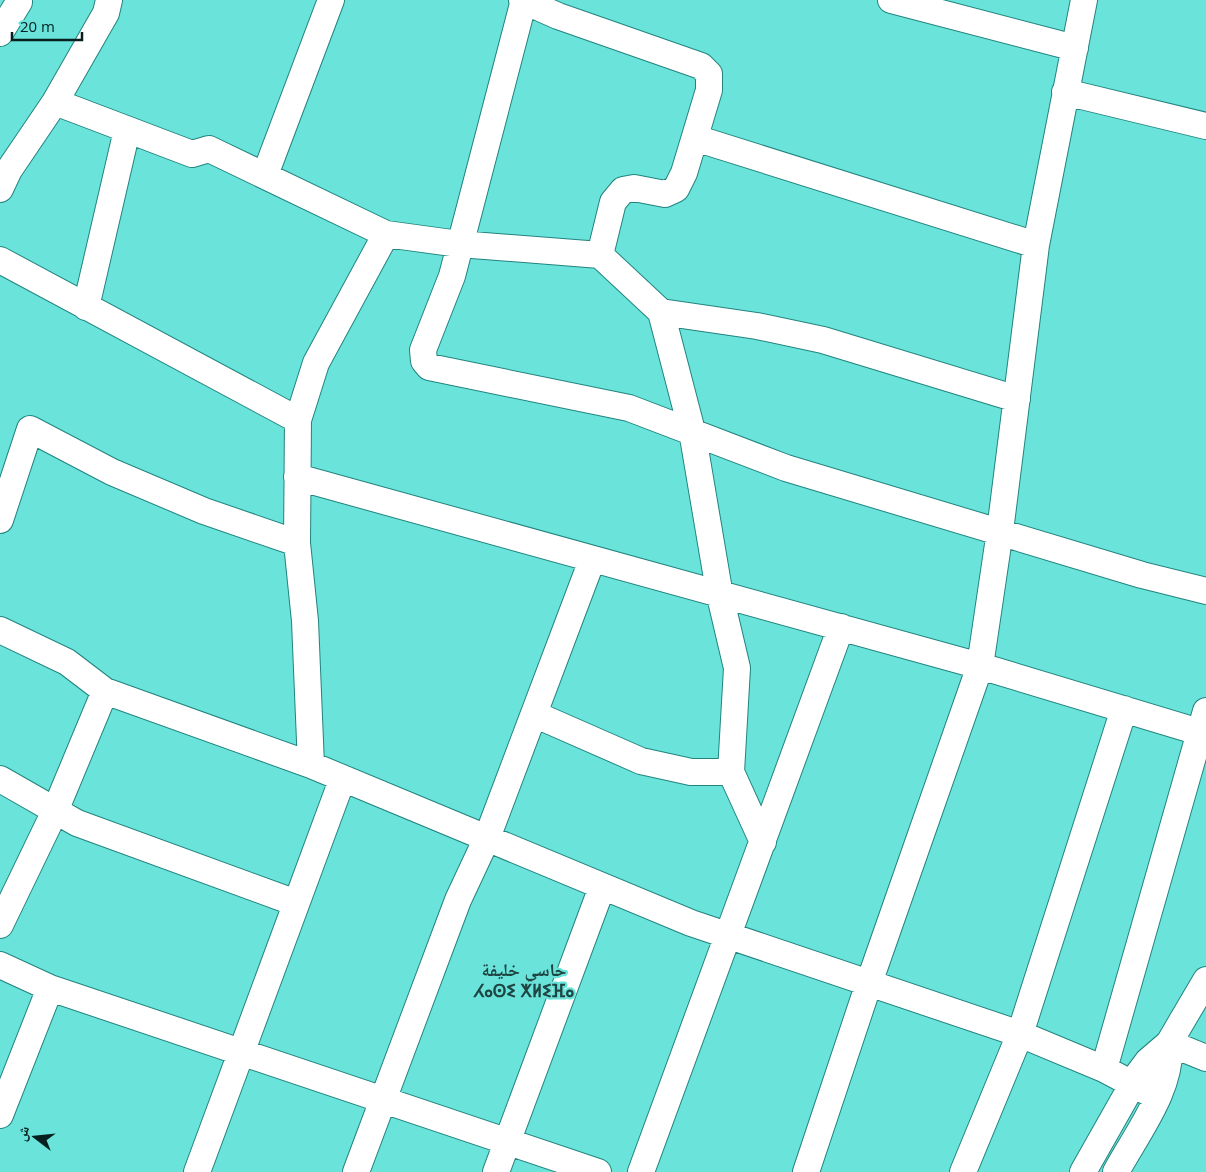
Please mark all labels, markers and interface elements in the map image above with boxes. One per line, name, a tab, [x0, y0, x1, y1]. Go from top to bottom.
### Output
scale bar	[12, 10, 82, 42]
text: 20 m	[20, 16, 55, 36]
district label: حاسي خليفة ⵃⴰⵙⵉ ⵅⵍⵉⴼⴰ	[473, 957, 575, 1002]
north arrow	[10, 1112, 60, 1162]
text: ش	[11, 1123, 33, 1143]

